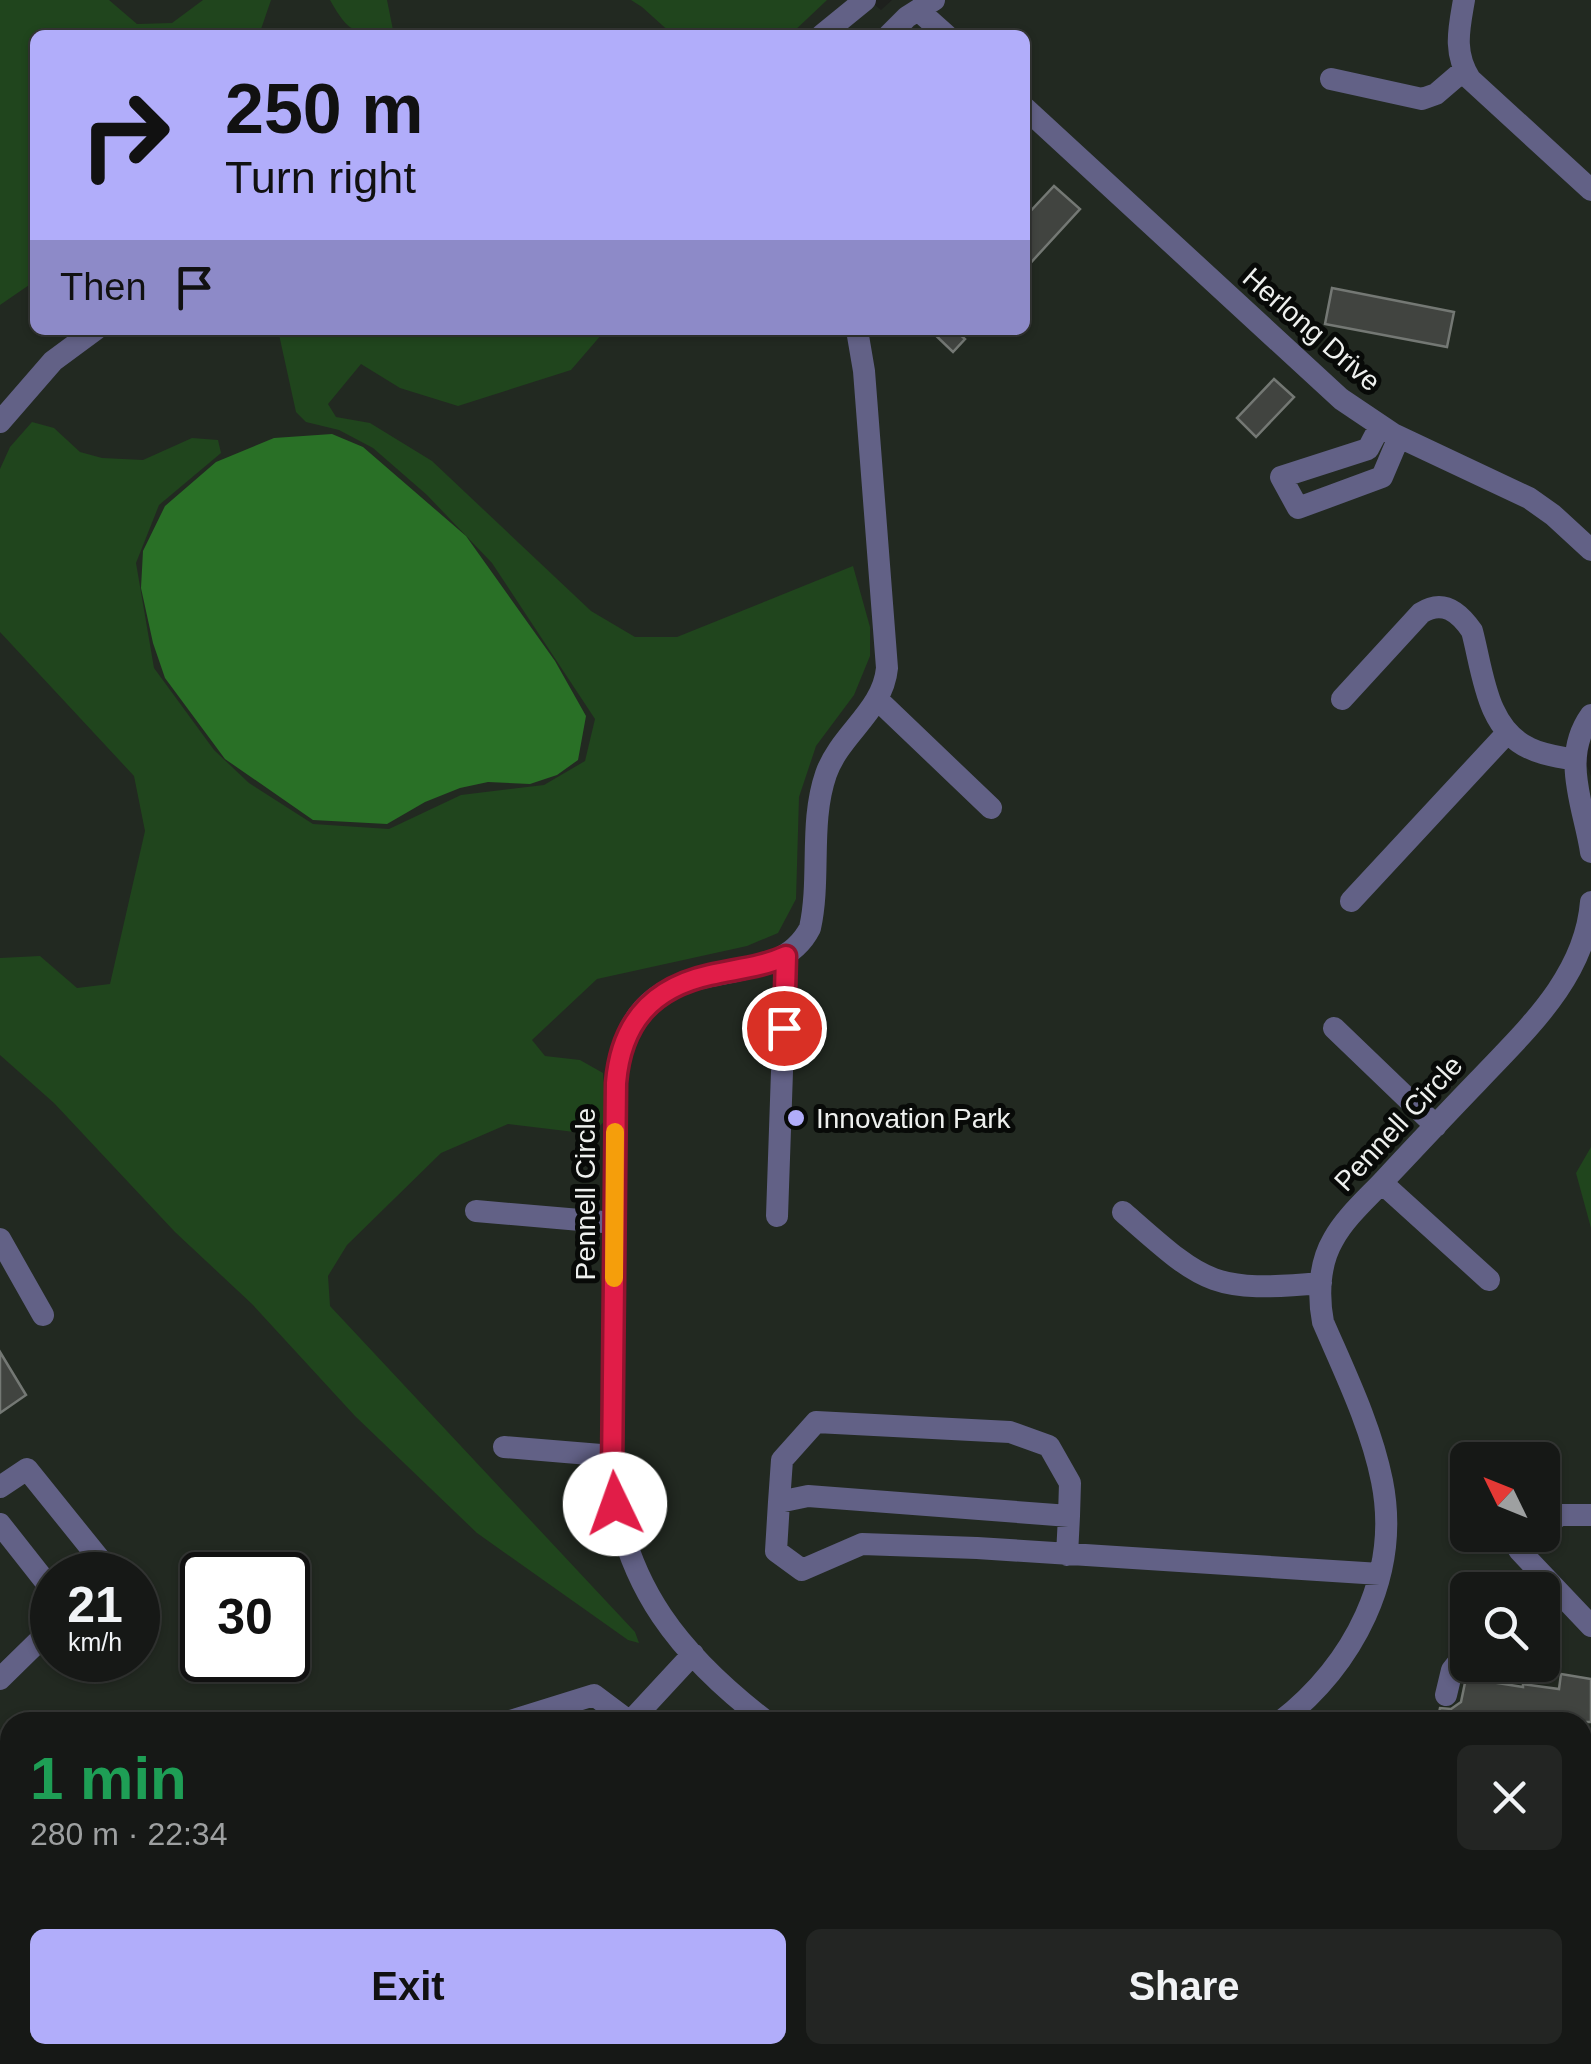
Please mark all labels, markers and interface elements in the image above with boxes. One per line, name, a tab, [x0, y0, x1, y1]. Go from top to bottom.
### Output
icon: right	[60, 70, 190, 200]
text: 250 m	[225, 70, 423, 148]
text: Turn right	[225, 152, 416, 203]
icon: arrive	[167, 260, 222, 315]
street label: Herlong Drive	[1237, 262, 1386, 397]
text: Then	[60, 266, 147, 308]
pin	[742, 986, 827, 1071]
icon: arrive	[757, 1001, 812, 1056]
street label: Pennell Circle	[1328, 1050, 1469, 1197]
place label: Innovation Park	[816, 1103, 1012, 1134]
marker: Innovation Park	[785, 1107, 807, 1129]
street label: Pennell Circle	[570, 1108, 601, 1280]
north arrow	[1450, 1442, 1560, 1552]
map controls	[1450, 1442, 1560, 1682]
position arrow	[563, 1452, 667, 1556]
speed limit sign: 30	[180, 1552, 310, 1682]
button: search	[1450, 1572, 1560, 1682]
text: 21	[67, 1577, 123, 1633]
text: km/h	[68, 1628, 122, 1656]
text: 1 min	[30, 1745, 187, 1812]
button: close	[1457, 1745, 1562, 1850]
text: 280 m · 22:34	[30, 1816, 227, 1852]
button: Exit	[30, 1929, 786, 2044]
button: Share	[806, 1929, 1562, 2044]

